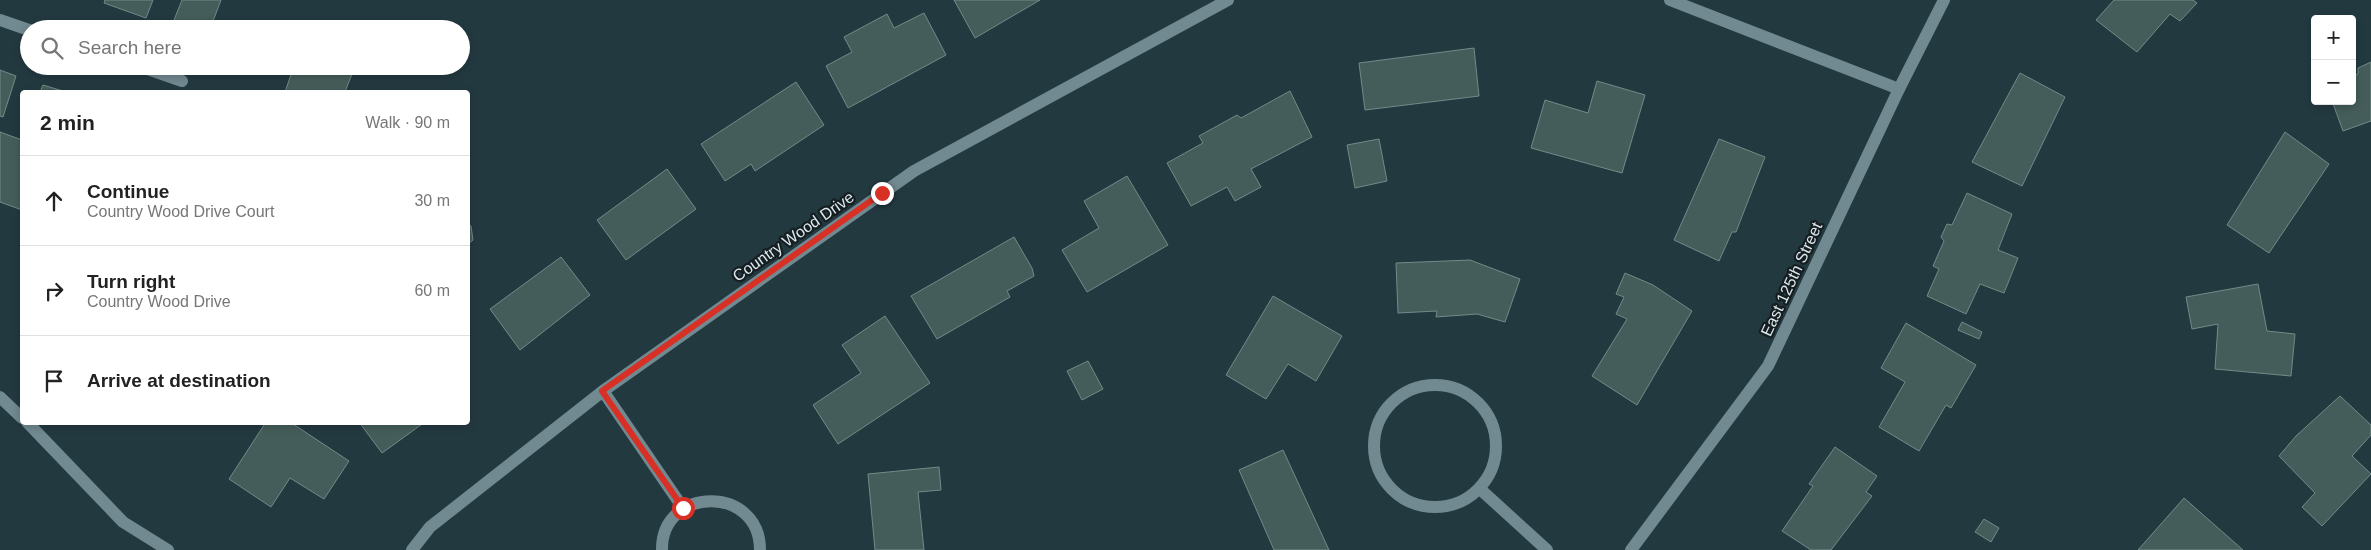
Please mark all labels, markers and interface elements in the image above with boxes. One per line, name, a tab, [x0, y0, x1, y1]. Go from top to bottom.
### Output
map controls	[2311, 15, 2356, 105]
button: +	[2311, 15, 2356, 60]
search box	[20, 20, 470, 75]
icon: search	[38, 34, 66, 62]
text: Search here	[78, 37, 182, 58]
button: −	[2311, 60, 2356, 105]
text: 2 min	[40, 111, 95, 134]
text: Walk · 90 m	[365, 114, 450, 131]
text: Continue	[87, 181, 169, 202]
route end	[871, 182, 894, 205]
icon: ahead	[40, 187, 68, 215]
street label: Country Wood Drive	[730, 188, 857, 285]
text: 30 m	[414, 192, 450, 209]
text: Country Wood Drive Court	[87, 203, 274, 220]
street label: East 125th Street	[1758, 219, 1826, 339]
text: Turn right	[87, 271, 175, 292]
icon: right	[40, 277, 68, 305]
text: 60 m	[414, 282, 450, 299]
text: Country Wood Drive	[87, 293, 231, 310]
icon: arrive	[40, 367, 68, 395]
text: Arrive at destination	[87, 370, 271, 391]
route start	[672, 497, 695, 520]

